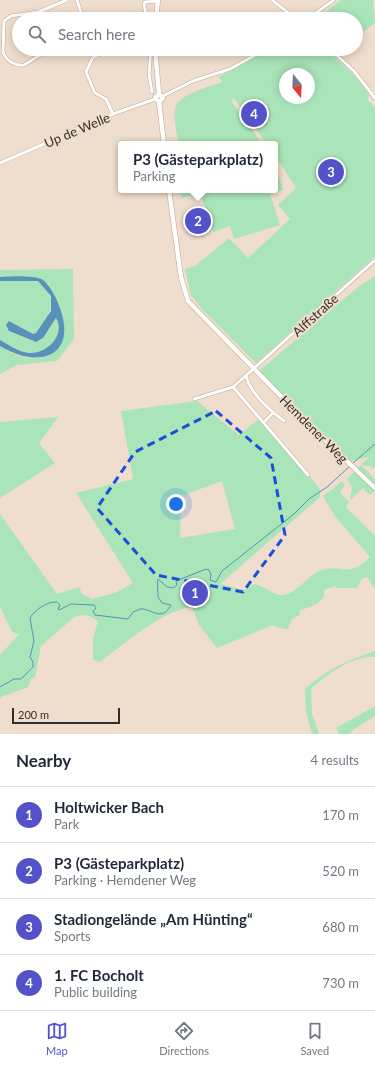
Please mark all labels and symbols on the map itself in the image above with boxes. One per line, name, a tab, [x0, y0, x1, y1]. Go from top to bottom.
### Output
north arrow	[279, 68, 315, 104]
pin: 4	[241, 99, 267, 129]
street label: Up de Welle	[42, 109, 112, 151]
pin: 3	[318, 157, 344, 187]
pin: 2	[185, 206, 211, 236]
street label: Alffstraße	[289, 290, 341, 340]
street label: Hemdener Weg	[277, 392, 351, 466]
your location	[166, 494, 186, 514]
pin: 1	[182, 578, 208, 608]
scale bar	[12, 706, 120, 725]

